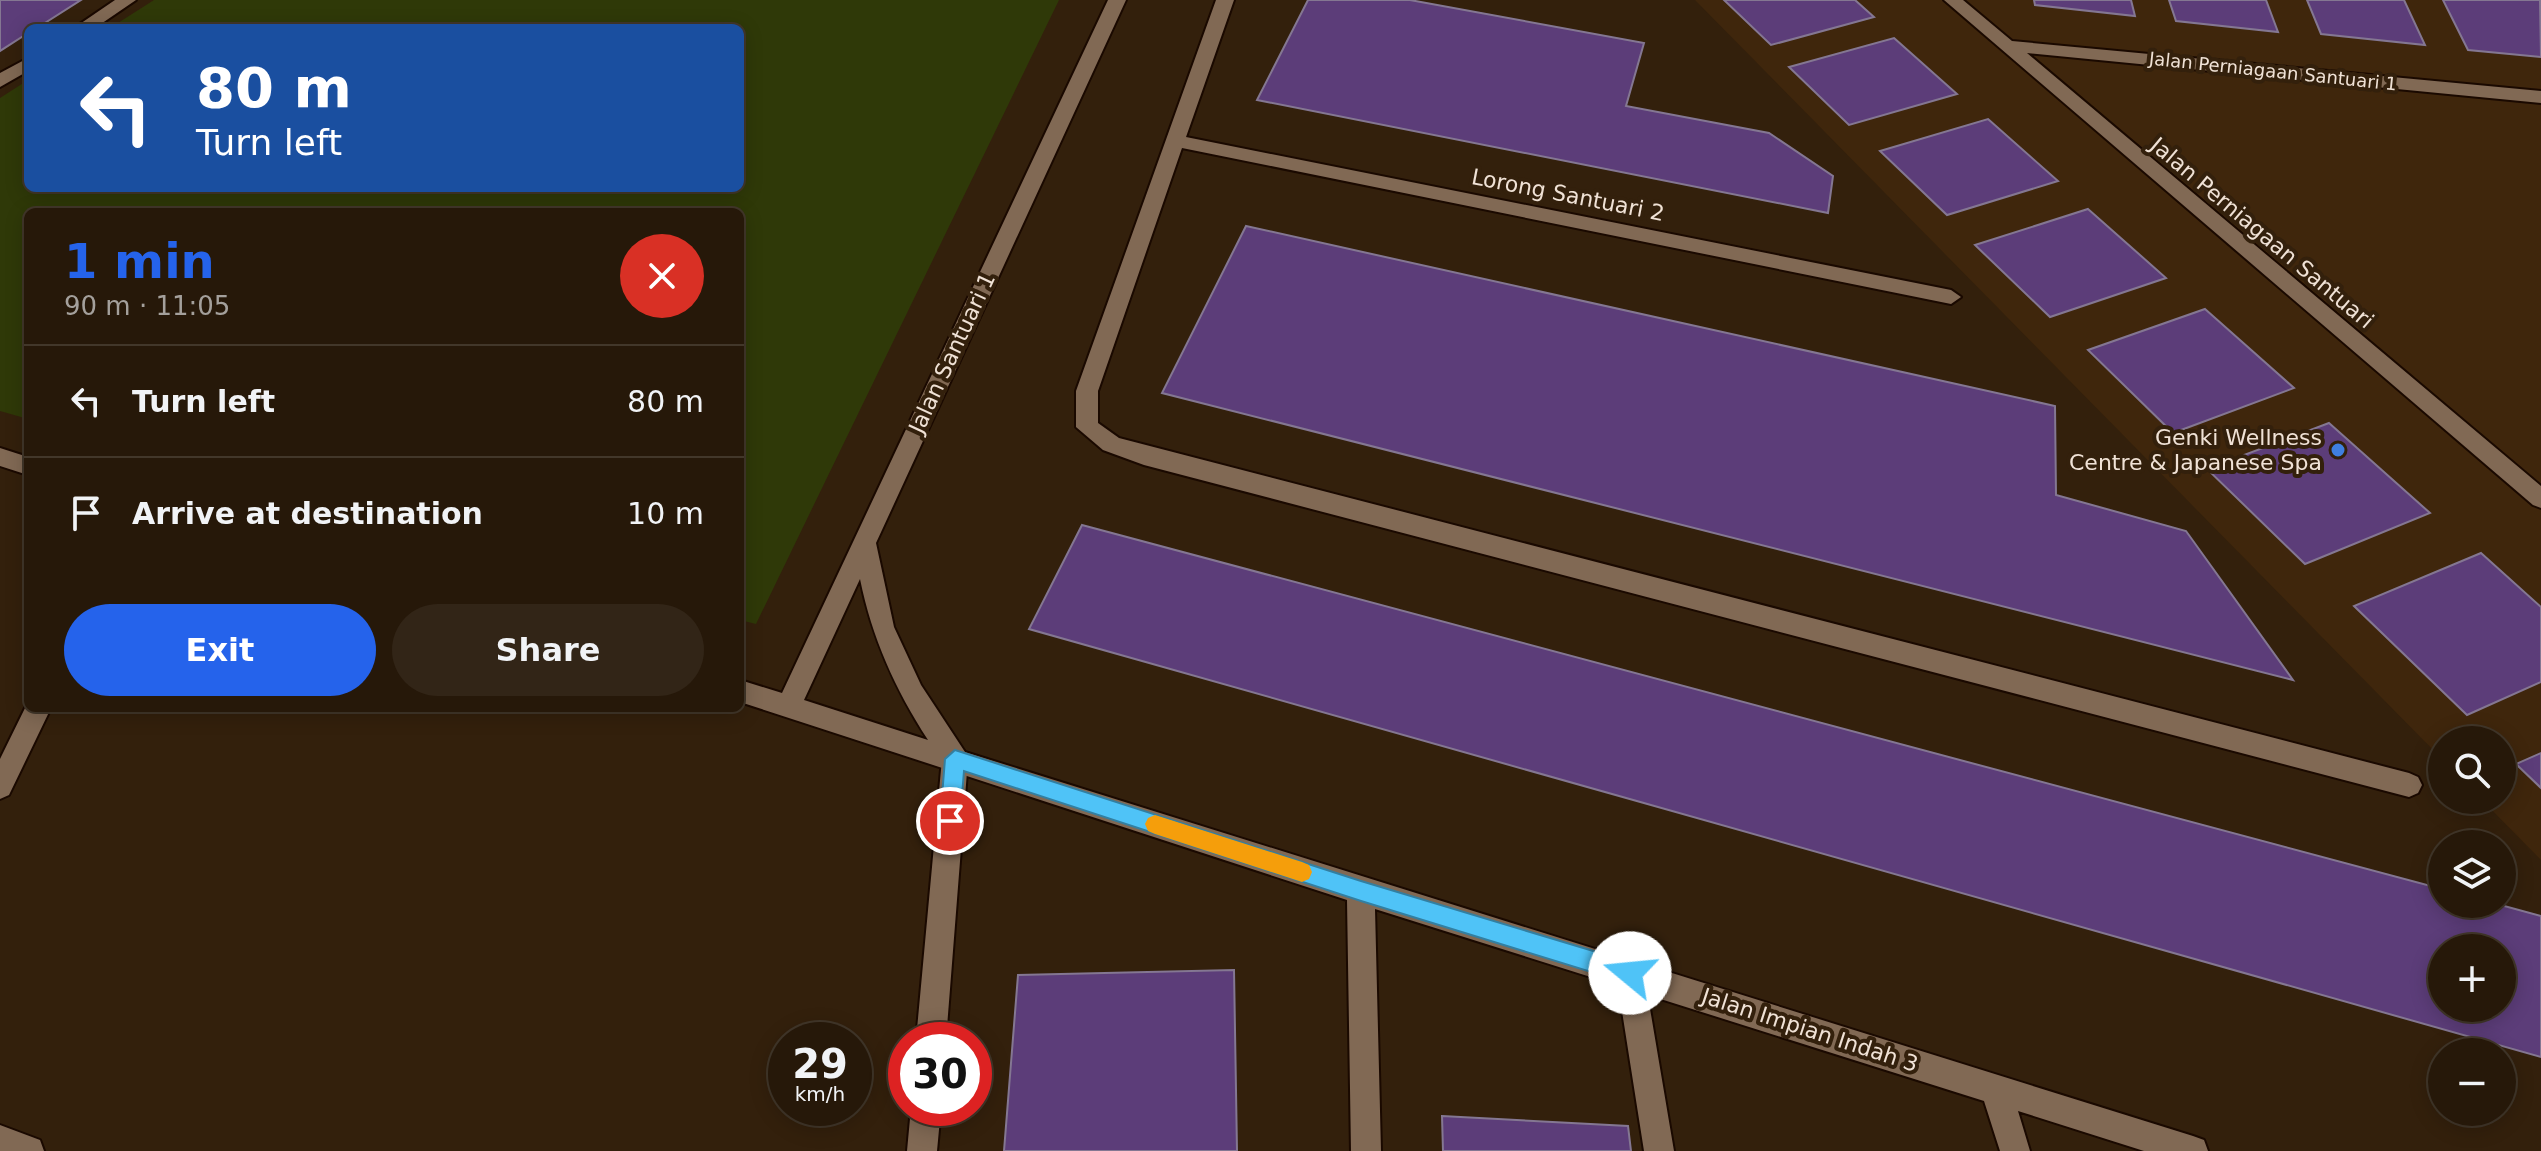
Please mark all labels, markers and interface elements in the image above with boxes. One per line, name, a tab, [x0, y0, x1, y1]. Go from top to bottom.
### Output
street label: Jalan Perniagaan Santuari 1	[2147, 47, 2398, 94]
text: 80 m	[196, 55, 352, 120]
icon: left	[64, 56, 168, 160]
text: Turn left	[196, 122, 342, 163]
street label: Jalan Perniagaan Santuari	[2144, 131, 2379, 334]
street label: Lorong Santuari 2	[1469, 164, 1667, 226]
text: 1 min	[64, 233, 215, 289]
button: close	[620, 234, 704, 318]
street label: Jalan Santuari 1	[903, 269, 1000, 439]
text: 90 m · 11:05	[64, 291, 230, 321]
icon: left	[64, 379, 108, 423]
text: Turn left	[132, 384, 275, 419]
text: 80 m	[627, 384, 704, 419]
place label: Genki Wellness Centre & Japanese Spa	[2069, 425, 2322, 475]
marker: Genki Wellness Centre & Japanese Spa	[2329, 441, 2347, 459]
icon: arrive	[64, 491, 108, 535]
text: Arrive at destination	[132, 496, 483, 531]
text: 10 m	[627, 496, 704, 531]
button: Exit	[64, 604, 376, 696]
button: Share	[392, 604, 704, 696]
map controls	[2428, 726, 2516, 1126]
button: search	[2428, 726, 2516, 814]
pin	[916, 787, 984, 855]
icon: arrive	[928, 799, 972, 843]
button: layers	[2428, 830, 2516, 918]
position arrow	[1588, 931, 1672, 1015]
button: +	[2428, 934, 2516, 1022]
street label: Jalan Impian Indah 3	[1697, 983, 1921, 1077]
speed limit sign: 30	[888, 1022, 992, 1126]
button: −	[2428, 1038, 2516, 1126]
text: 29	[792, 1041, 848, 1087]
text: km/h	[795, 1082, 845, 1106]

